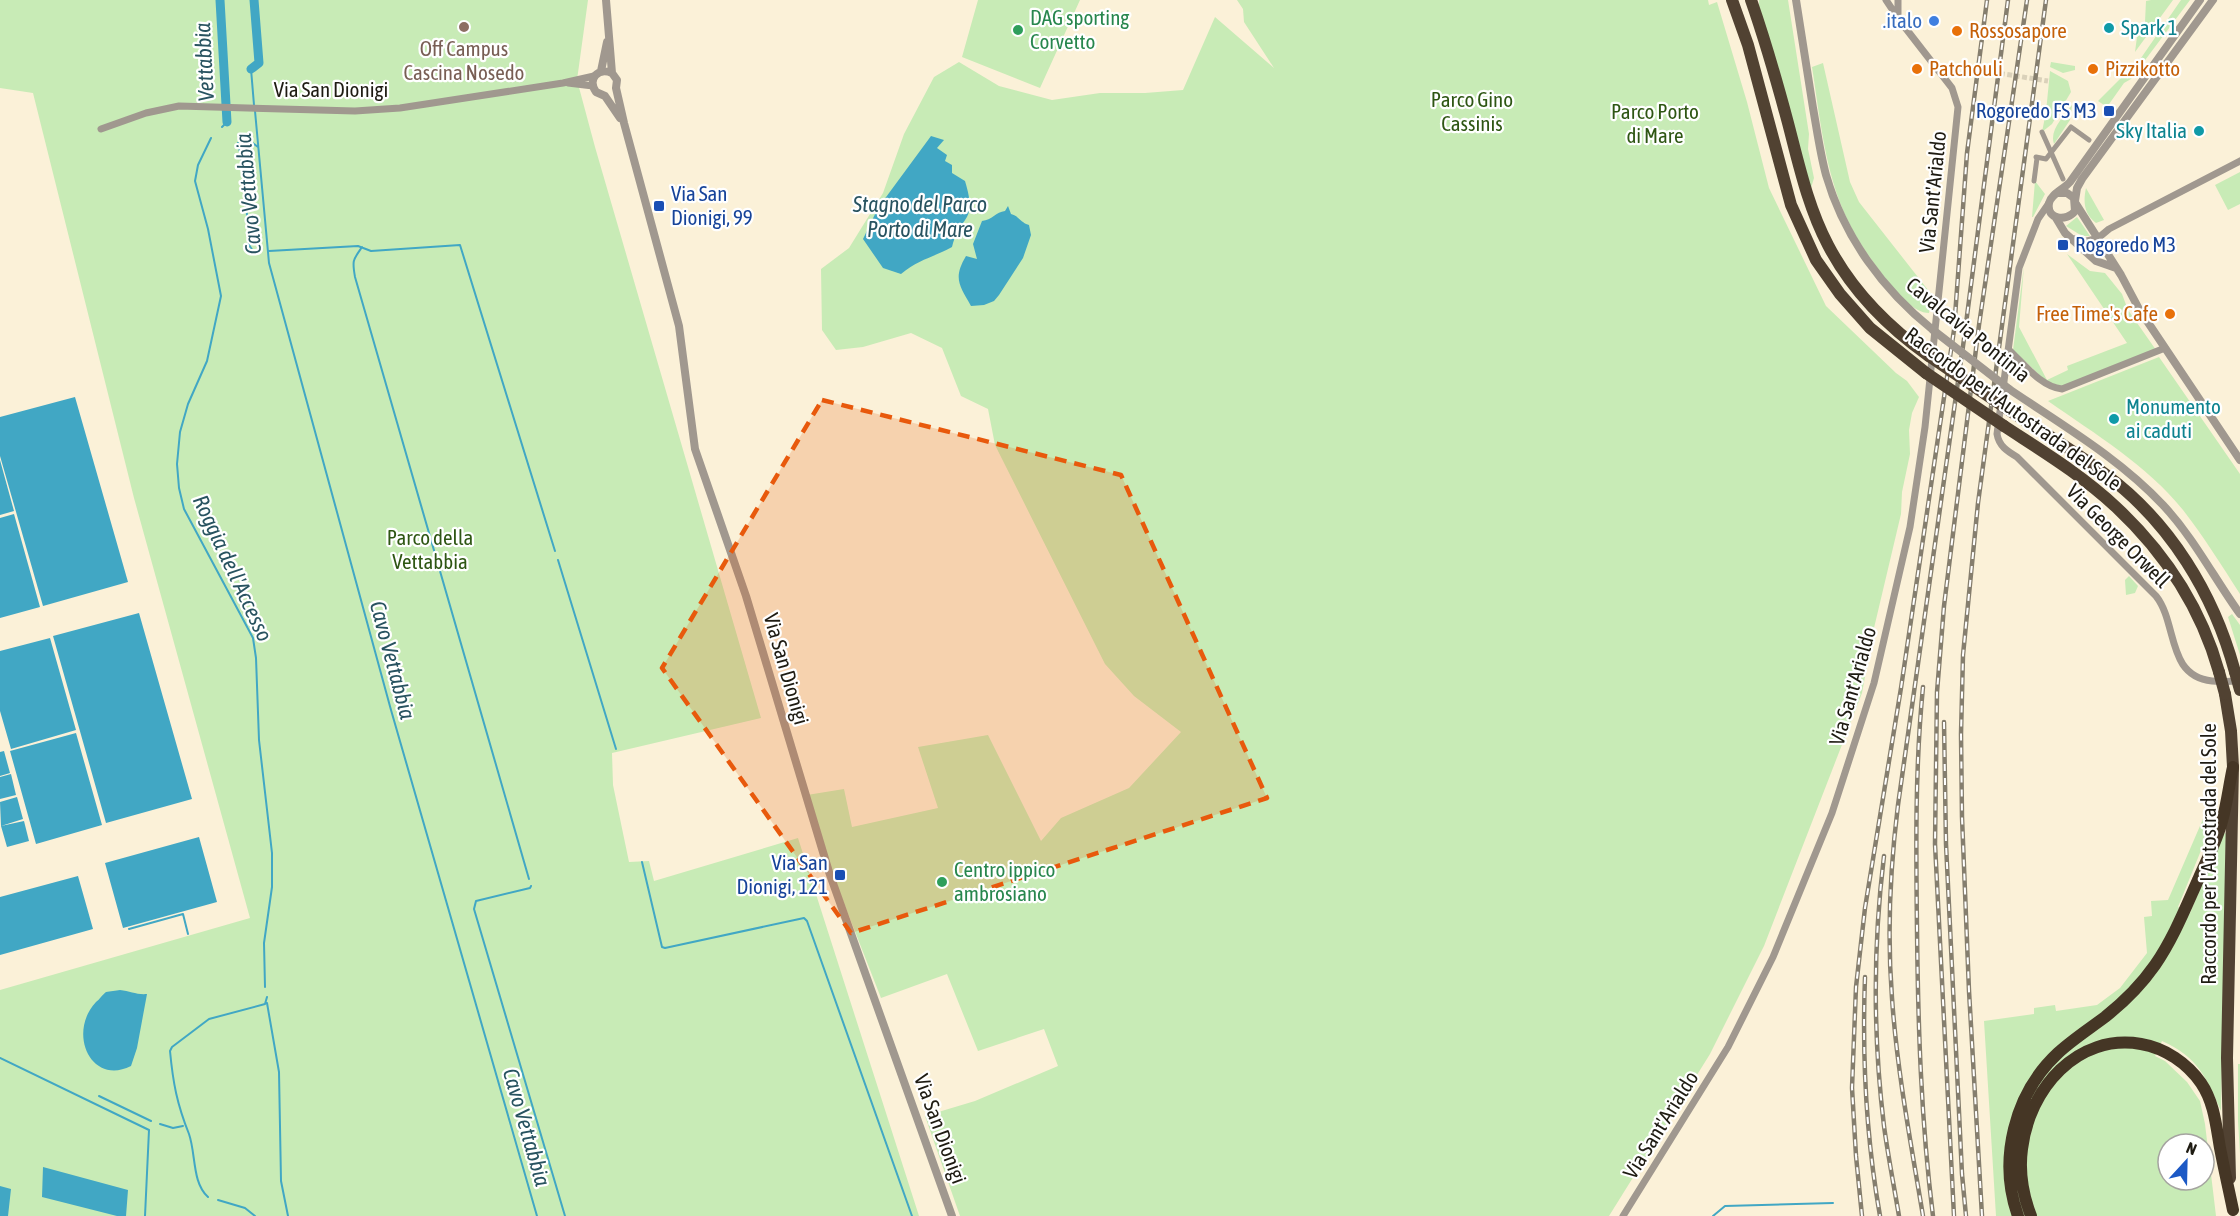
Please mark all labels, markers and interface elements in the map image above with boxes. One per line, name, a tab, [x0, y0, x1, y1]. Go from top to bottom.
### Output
place label: DAG sporting Corvetto	[1030, 5, 1129, 53]
place label: .italo	[1882, 8, 1922, 32]
marker: .italo	[1927, 14, 1941, 28]
place label: Spark 1	[2121, 15, 2178, 39]
place label: Rossosapore	[1969, 18, 2067, 42]
marker: Off Campus Cascina Nosedo	[457, 20, 471, 34]
marker: Spark 1	[2102, 21, 2116, 35]
water label: Vettabbia	[189, 22, 219, 102]
marker: DAG sporting Corvetto	[1011, 23, 1025, 37]
marker: Rossosapore	[1950, 24, 1964, 38]
place label: Off Campus Cascina Nosedo	[404, 36, 524, 84]
place label: Patchouli	[1929, 56, 2003, 80]
place label: Pizzikotto	[2105, 56, 2180, 80]
marker: Patchouli	[1910, 62, 1924, 76]
marker: Pizzikotto	[2086, 62, 2100, 76]
street label: Via San Dionigi	[274, 77, 388, 101]
park label: Parco Gino Cassinis	[1431, 87, 1513, 135]
place label: Rogoredo FS M3	[1976, 98, 2097, 122]
park label: Parco Porto di Mare	[1611, 99, 1699, 147]
marker: Rogoredo FS M3	[2102, 104, 2116, 118]
place label: Sky Italia	[2116, 118, 2187, 142]
marker: Sky Italia	[2192, 124, 2206, 138]
street label: Via Sant'Arialdo	[1914, 130, 1950, 254]
water label: Cavo Vettabbia	[230, 132, 266, 256]
place label: Via San Dionigi, 99	[671, 181, 753, 229]
water label: Stagno del Parco Porto di Mare	[852, 191, 987, 242]
marker: Via San Dionigi, 99	[652, 199, 666, 213]
place label: Rogoredo M3	[2075, 232, 2176, 256]
marker: Rogoredo M3	[2056, 238, 2070, 252]
street label: Cavalcavia Pontinia	[1902, 272, 2035, 386]
place label: Free Time's Cafe	[2036, 301, 2158, 325]
marker: Free Time's Cafe	[2163, 307, 2177, 321]
street label: Raccordo per l'Autostrada del Sole	[1901, 322, 2126, 495]
place label: Monumento ai caduti	[2126, 394, 2221, 442]
marker: Monumento ai caduti	[2107, 412, 2121, 426]
street label: Via George Orwell	[2062, 479, 2176, 592]
water label: Roggia dell'Accesso	[188, 491, 278, 645]
park label: Parco della Vettabbia	[387, 525, 473, 573]
water label: Cavo Vettabbia	[365, 598, 421, 722]
street label: Via San Dionigi	[760, 610, 814, 727]
street label: Via Sant'Arialdo	[1824, 624, 1880, 748]
street label: Raccordo per l'Autostrada del Sole	[2196, 723, 2220, 985]
place label: Via San Dionigi, 121	[736, 850, 828, 898]
place label: Centro ippico ambrosiano	[954, 857, 1055, 905]
marker: Via San Dionigi, 121	[833, 868, 847, 882]
marker: Centro ippico ambrosiano	[935, 875, 949, 889]
water label: Cavo Vettabbia	[498, 1065, 556, 1189]
street label: Via Sant'Arialdo	[1618, 1066, 1703, 1183]
street label: Via San Dionigi	[910, 1071, 972, 1187]
north arrow	[2156, 1132, 2216, 1192]
text: N	[2184, 1138, 2199, 1158]

